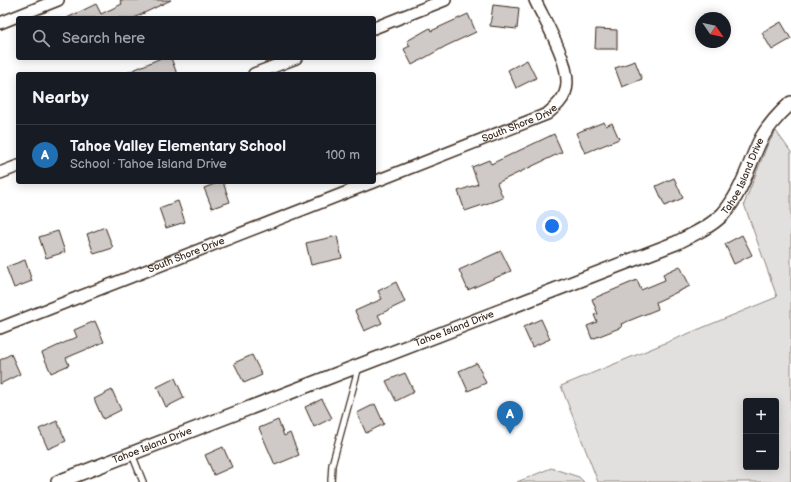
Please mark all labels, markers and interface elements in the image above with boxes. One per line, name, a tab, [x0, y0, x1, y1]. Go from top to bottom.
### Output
north arrow	[695, 12, 731, 48]
search box	[16, 16, 376, 60]
icon: search	[30, 27, 52, 49]
text: Search here	[62, 29, 145, 48]
text: Nearby	[32, 88, 89, 108]
street label: South Shore Drive	[480, 102, 560, 145]
street label: Tahoe Island Drive	[719, 136, 767, 217]
text: Tahoe Valley Elementary School	[70, 137, 286, 156]
text: A	[41, 147, 49, 163]
text: 100 m	[325, 147, 360, 163]
text: School · Tahoe Island Drive	[70, 156, 227, 172]
your location	[542, 216, 562, 236]
street label: South Shore Drive	[146, 235, 226, 275]
street label: Tahoe Island Drive	[413, 308, 496, 349]
map controls	[743, 398, 779, 470]
button: +	[743, 398, 779, 434]
pin: A	[497, 401, 523, 434]
street label: Tahoe Island Drive	[111, 425, 194, 466]
button: −	[743, 434, 779, 470]

